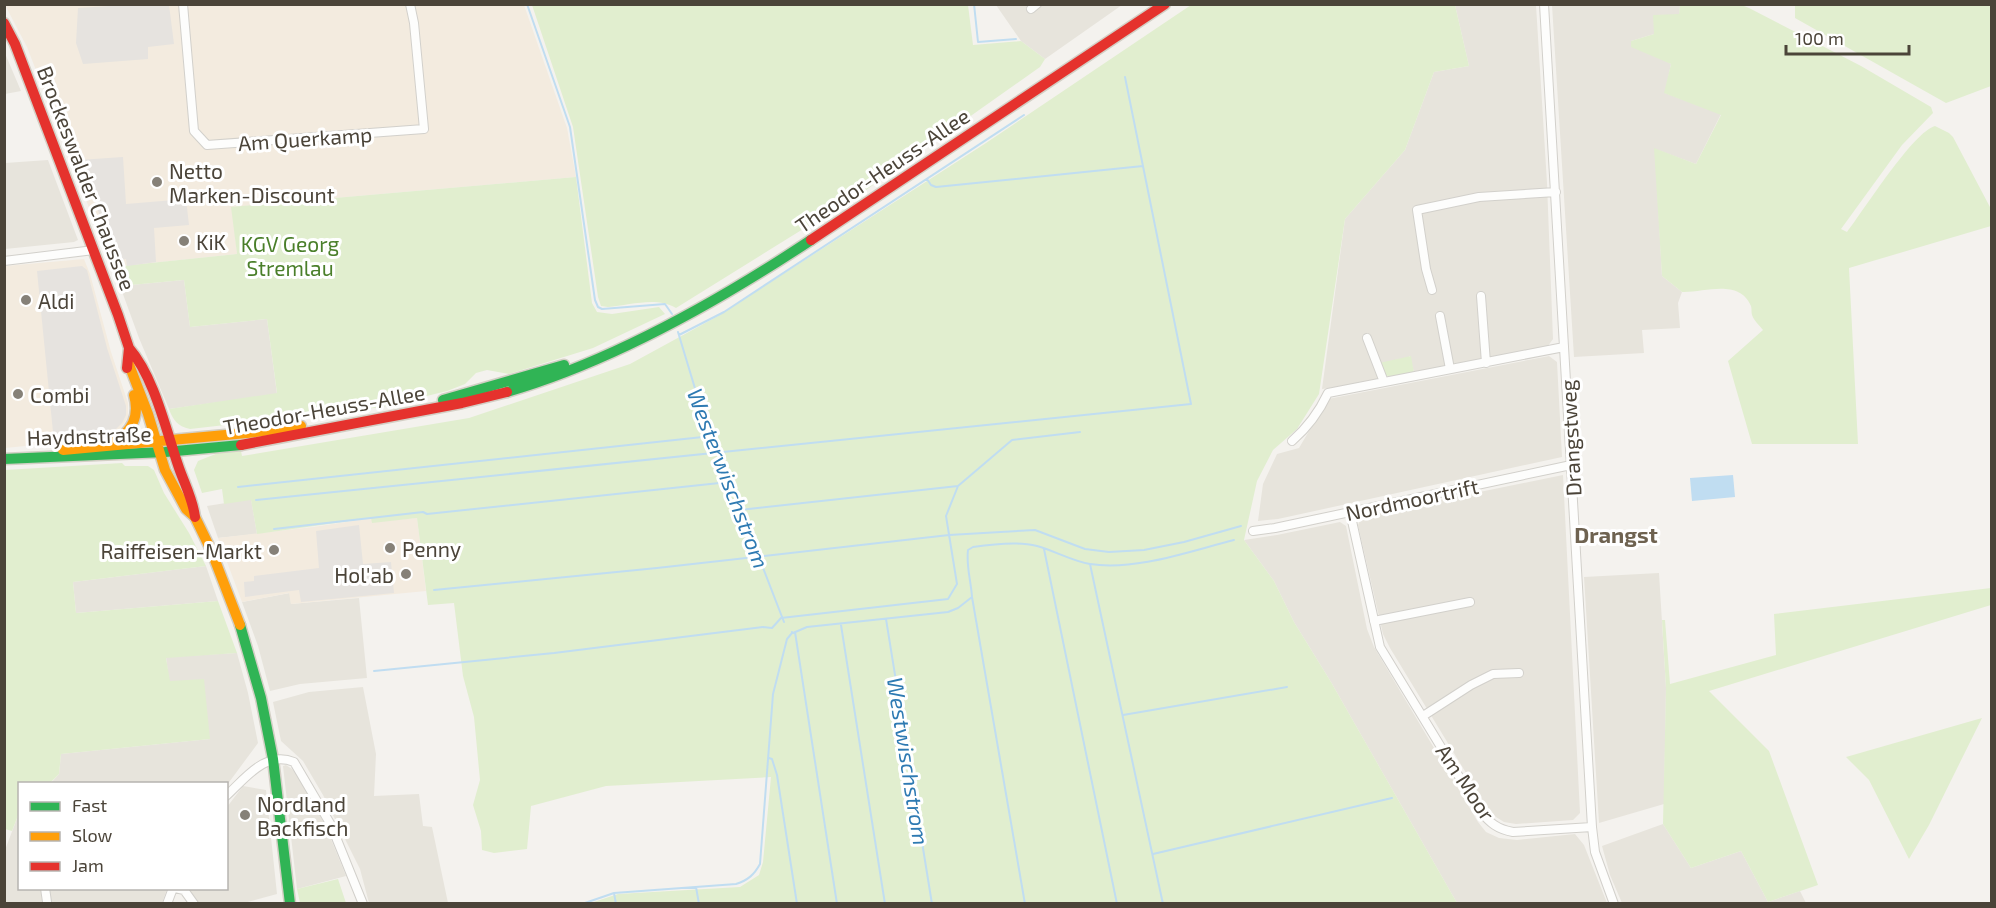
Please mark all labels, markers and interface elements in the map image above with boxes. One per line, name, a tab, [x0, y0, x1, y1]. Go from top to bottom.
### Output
scale bar	[1786, 18, 1909, 56]
text: 100 m	[1795, 27, 1844, 49]
street label: Brockeswalder Chaussee	[33, 62, 141, 294]
street label: Theodor-Heuss-Allee	[790, 102, 974, 238]
street label: Am Querkamp	[237, 121, 373, 156]
place label: Netto Marken-Discount	[169, 158, 335, 207]
marker: Netto Marken-Discount	[150, 175, 164, 189]
place label: KiK	[196, 229, 227, 254]
park label: KGV Georg Stremlau	[241, 231, 340, 280]
marker: KiK	[177, 234, 191, 248]
place label: Aldi	[38, 288, 75, 313]
marker: Aldi	[19, 293, 33, 307]
street label: Theodor-Heuss-Allee	[221, 379, 427, 439]
street label: Drangstweg	[1554, 379, 1586, 497]
place label: Combi	[30, 382, 89, 407]
water label: Westerwischstrom	[683, 384, 775, 572]
marker: Combi	[11, 387, 25, 401]
street label: Haydnstraße	[26, 420, 152, 450]
street label: Nordmoortrift	[1343, 473, 1481, 525]
district label: Drangst	[1574, 521, 1658, 547]
place label: Penny	[402, 536, 461, 561]
place label: Raiffeisen-Markt	[100, 538, 262, 563]
marker: Penny	[383, 541, 397, 555]
marker: Raiffeisen-Markt	[267, 543, 281, 557]
place label: Hol'ab	[334, 562, 394, 587]
marker: Hol'ab	[399, 567, 413, 581]
water label: Westwischstrom	[883, 675, 935, 847]
street label: Am Moor	[1431, 739, 1501, 825]
legend	[18, 782, 228, 890]
place label: Nordland Backfisch	[257, 791, 348, 840]
text: Fast	[72, 794, 107, 816]
marker: Nordland Backfisch	[238, 808, 252, 822]
text: Slow	[72, 824, 113, 846]
text: Jam	[72, 854, 104, 876]

